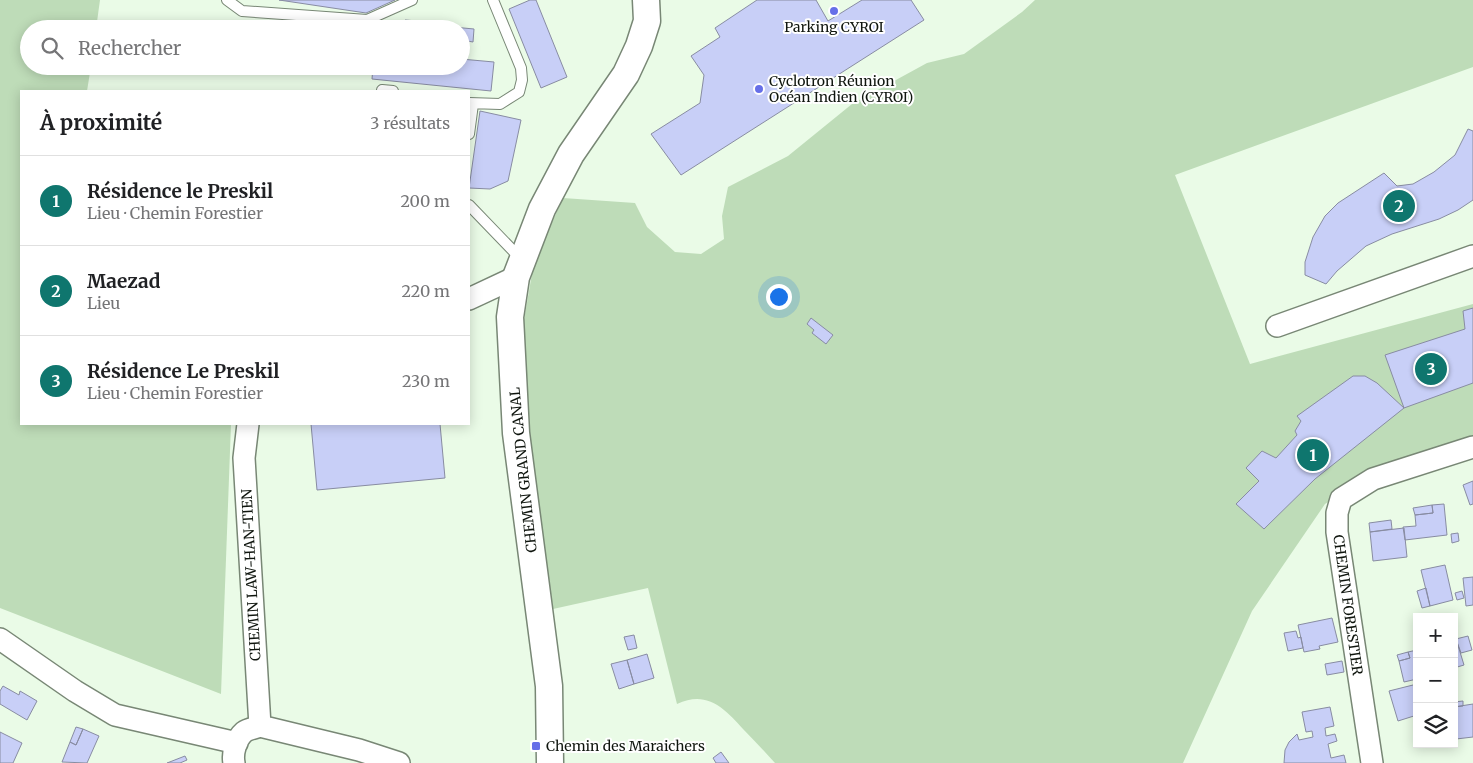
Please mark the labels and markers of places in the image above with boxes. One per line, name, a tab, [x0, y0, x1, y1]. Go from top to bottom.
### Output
marker: Parking CYROI	[828, 5, 840, 17]
place label: Parking CYROI	[784, 18, 884, 36]
place label: Cyclotron Réunion Océan Indien (CYROI)	[769, 72, 913, 106]
marker: Cyclotron Réunion Océan Indien (CYROI)	[753, 83, 765, 95]
pin: 2	[1383, 187, 1415, 225]
pin: 3	[1415, 350, 1447, 388]
pin: 1	[1297, 436, 1329, 474]
place label: Chemin des Maraichers	[546, 737, 705, 755]
marker: Chemin des Maraichers	[530, 740, 542, 752]

